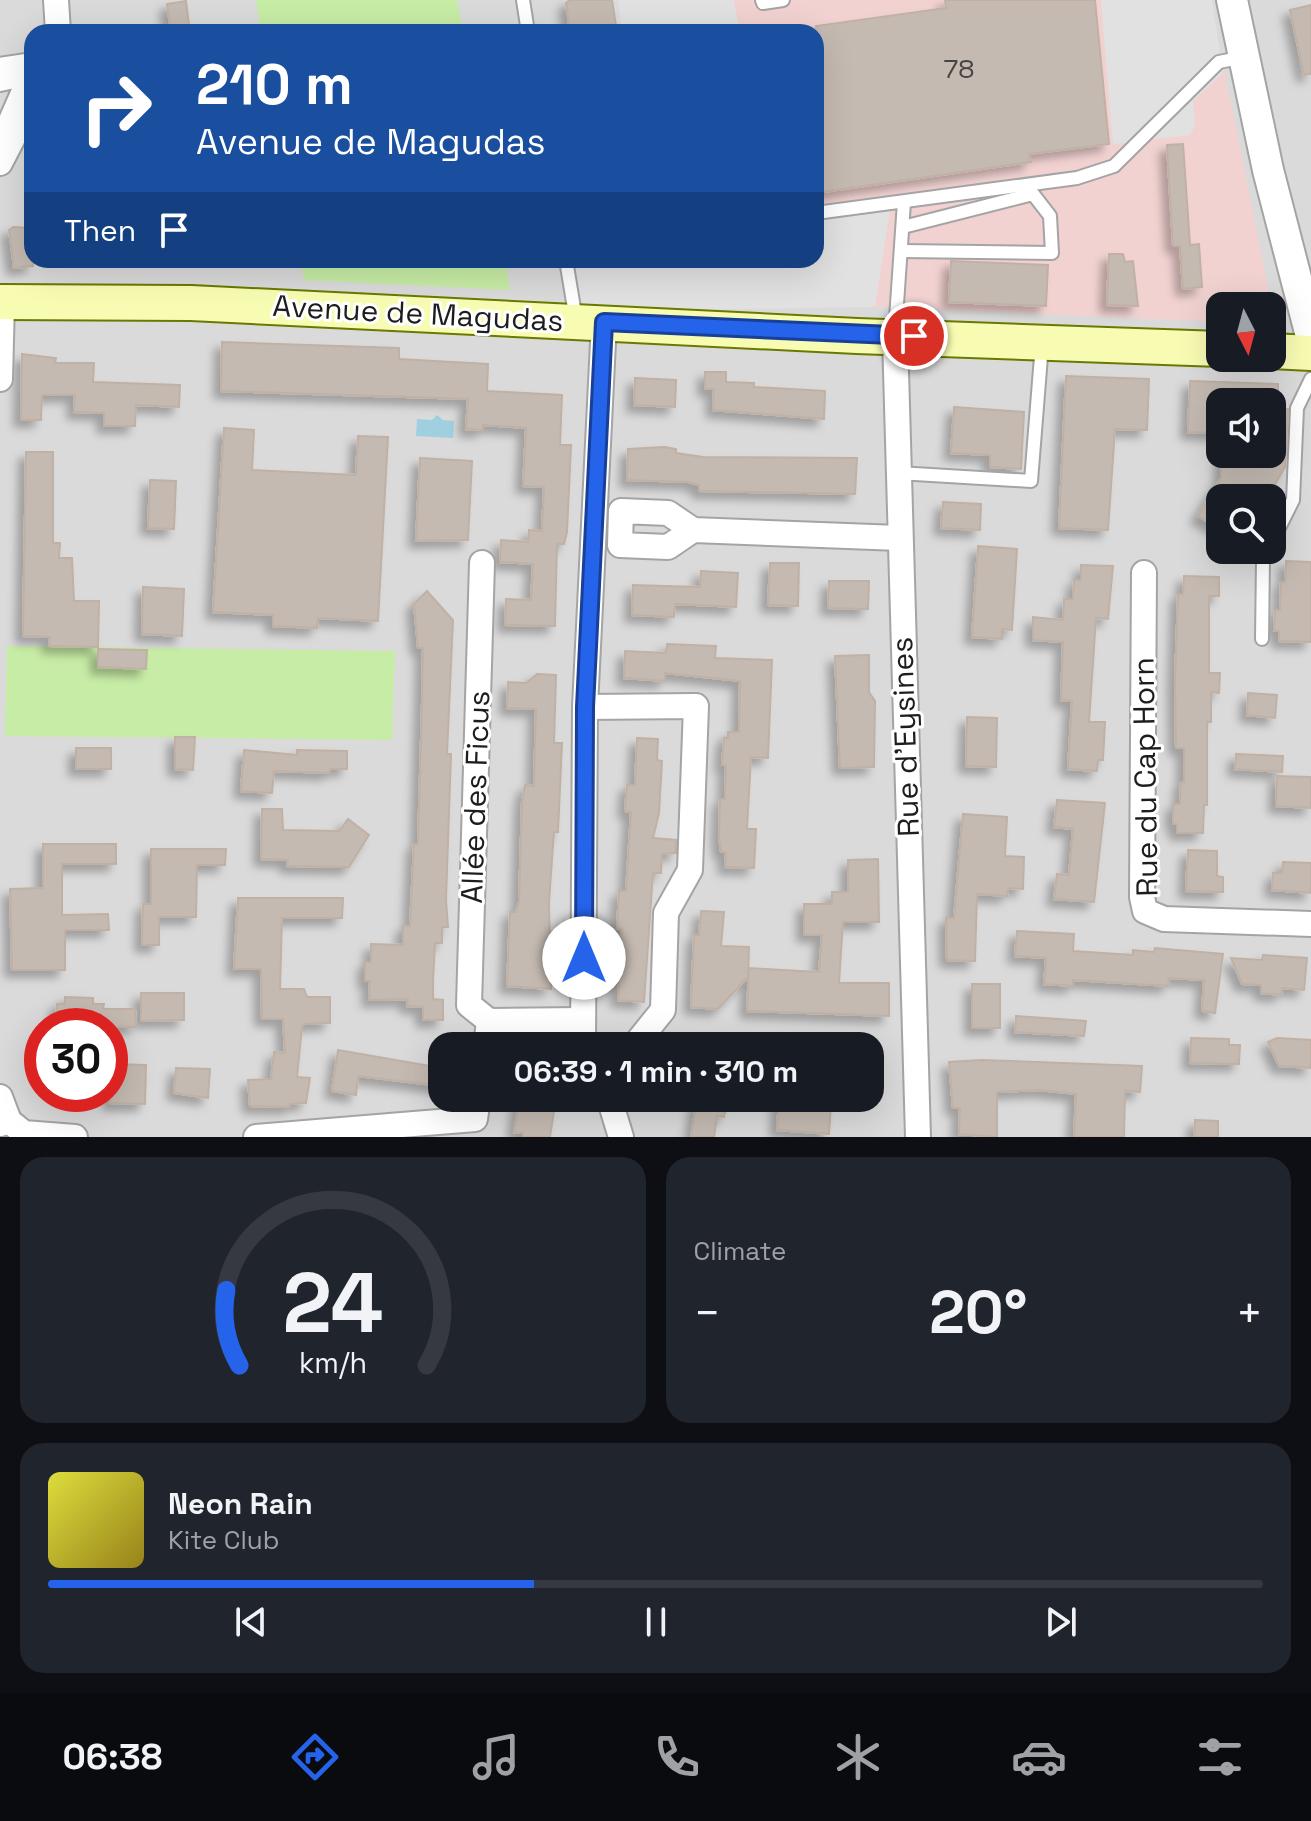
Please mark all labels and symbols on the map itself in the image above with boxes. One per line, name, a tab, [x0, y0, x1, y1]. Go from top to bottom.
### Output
house number: 78	[944, 52, 974, 86]
street label: Avenue de Magudas	[272, 286, 564, 340]
north arrow	[1206, 292, 1286, 372]
pin	[880, 302, 948, 370]
street label: Rue d'Eysines	[882, 636, 928, 838]
street label: Rue du Cap Horn	[1123, 657, 1167, 897]
street label: Allée des Ficus	[452, 690, 498, 904]
position arrow	[542, 916, 626, 1000]
speed limit sign: 30	[24, 1008, 128, 1112]

